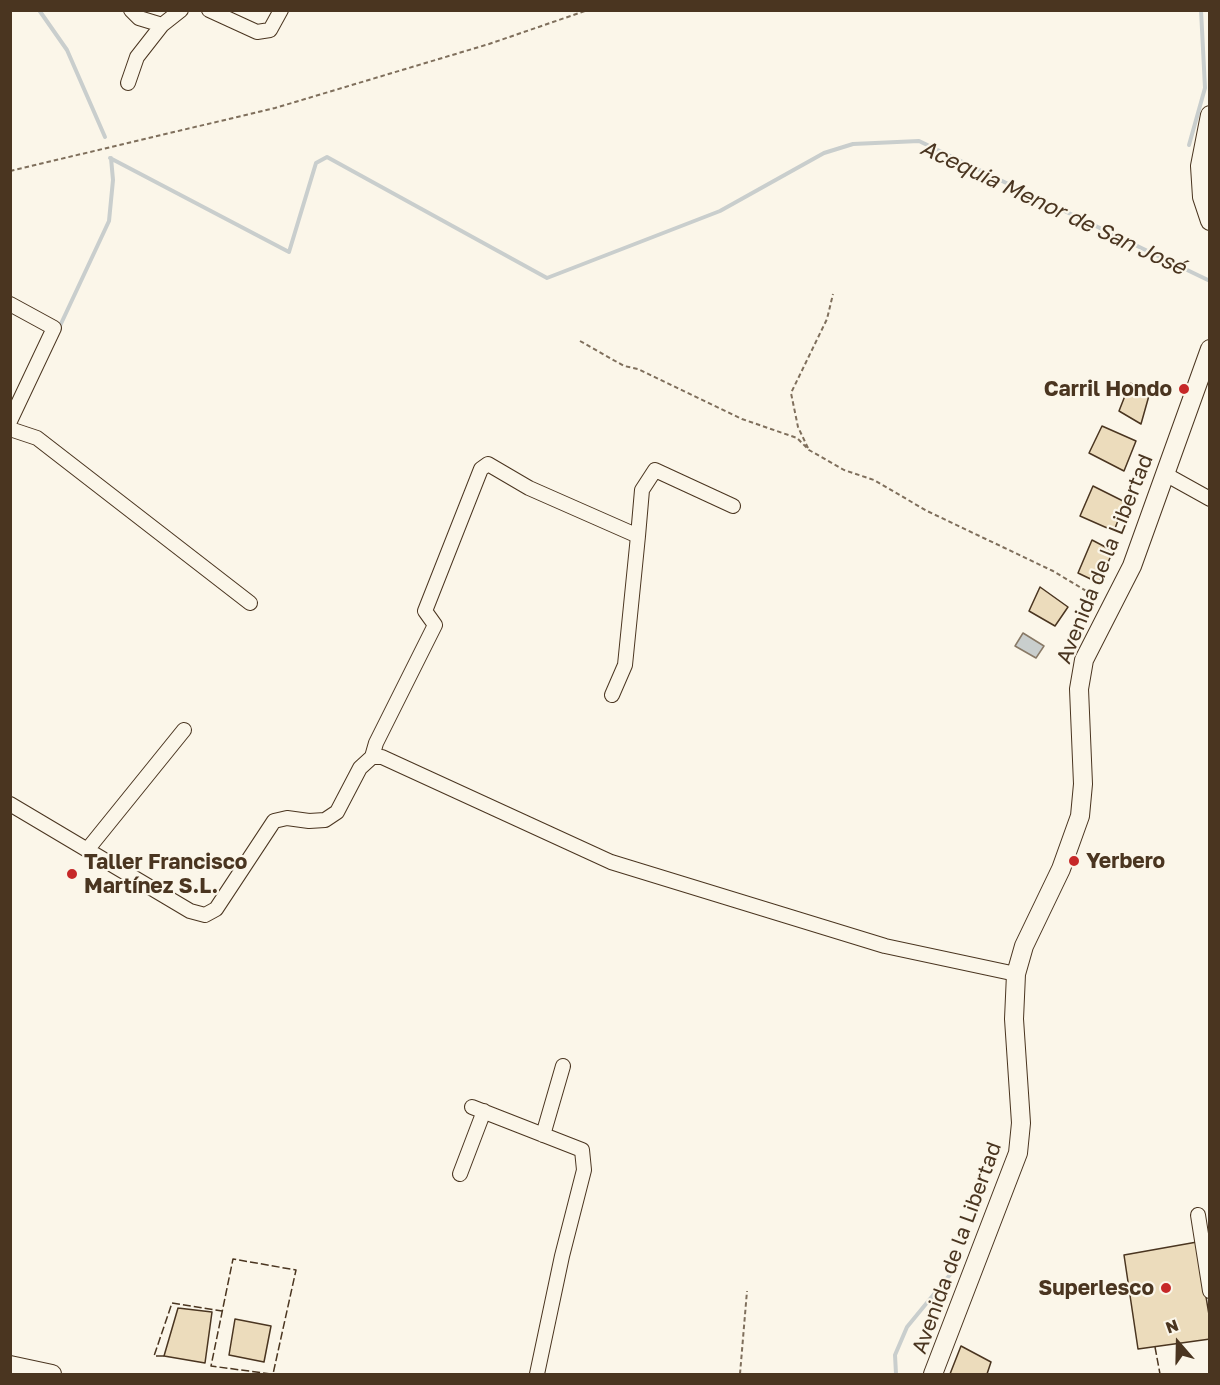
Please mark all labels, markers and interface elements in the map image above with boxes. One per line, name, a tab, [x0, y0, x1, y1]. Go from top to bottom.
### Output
water label: Acequia Menor de San José	[916, 135, 1190, 281]
place label: Carril Hondo	[1044, 376, 1172, 402]
marker: Carril Hondo	[1177, 382, 1191, 396]
street label: Avenida de la Libertad	[1051, 451, 1159, 667]
place label: Yerbero	[1086, 848, 1165, 874]
place label: Taller Francisco Martínez S.L.	[84, 849, 247, 899]
marker: Yerbero	[1067, 854, 1081, 868]
marker: Taller Francisco Martínez S.L.	[65, 867, 79, 881]
street label: Avenida de la Libertad	[907, 1139, 1007, 1357]
place label: Superlesco	[1038, 1275, 1154, 1301]
marker: Superlesco	[1159, 1281, 1173, 1295]
north arrow	[1148, 1313, 1208, 1373]
text: N	[1163, 1315, 1181, 1338]

